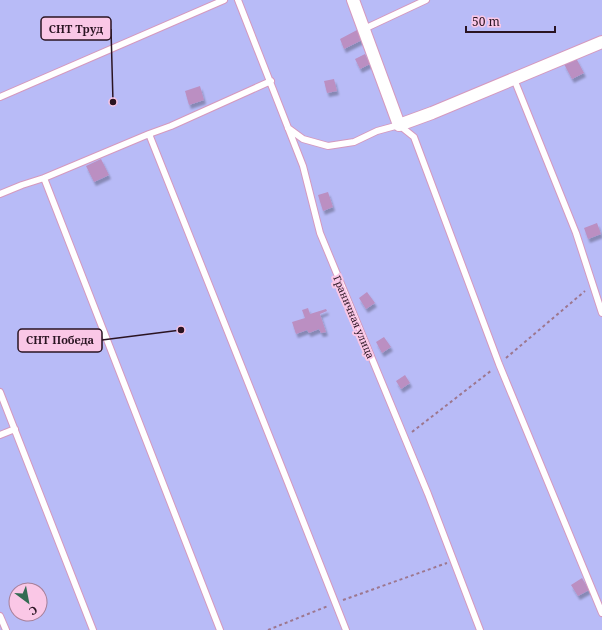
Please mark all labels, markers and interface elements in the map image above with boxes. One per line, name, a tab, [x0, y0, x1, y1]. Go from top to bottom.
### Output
scale bar	[466, 8, 555, 34]
text: 50 m	[472, 13, 500, 30]
callout: СНТ Труд	[41, 17, 111, 40]
text: СНТ Труд	[49, 21, 103, 36]
street label: Граничная улица	[330, 273, 378, 361]
callout: СНТ Победа	[18, 329, 102, 352]
text: СНТ Победа	[26, 332, 95, 347]
north arrow	[8, 582, 48, 622]
text: С	[27, 603, 41, 619]

